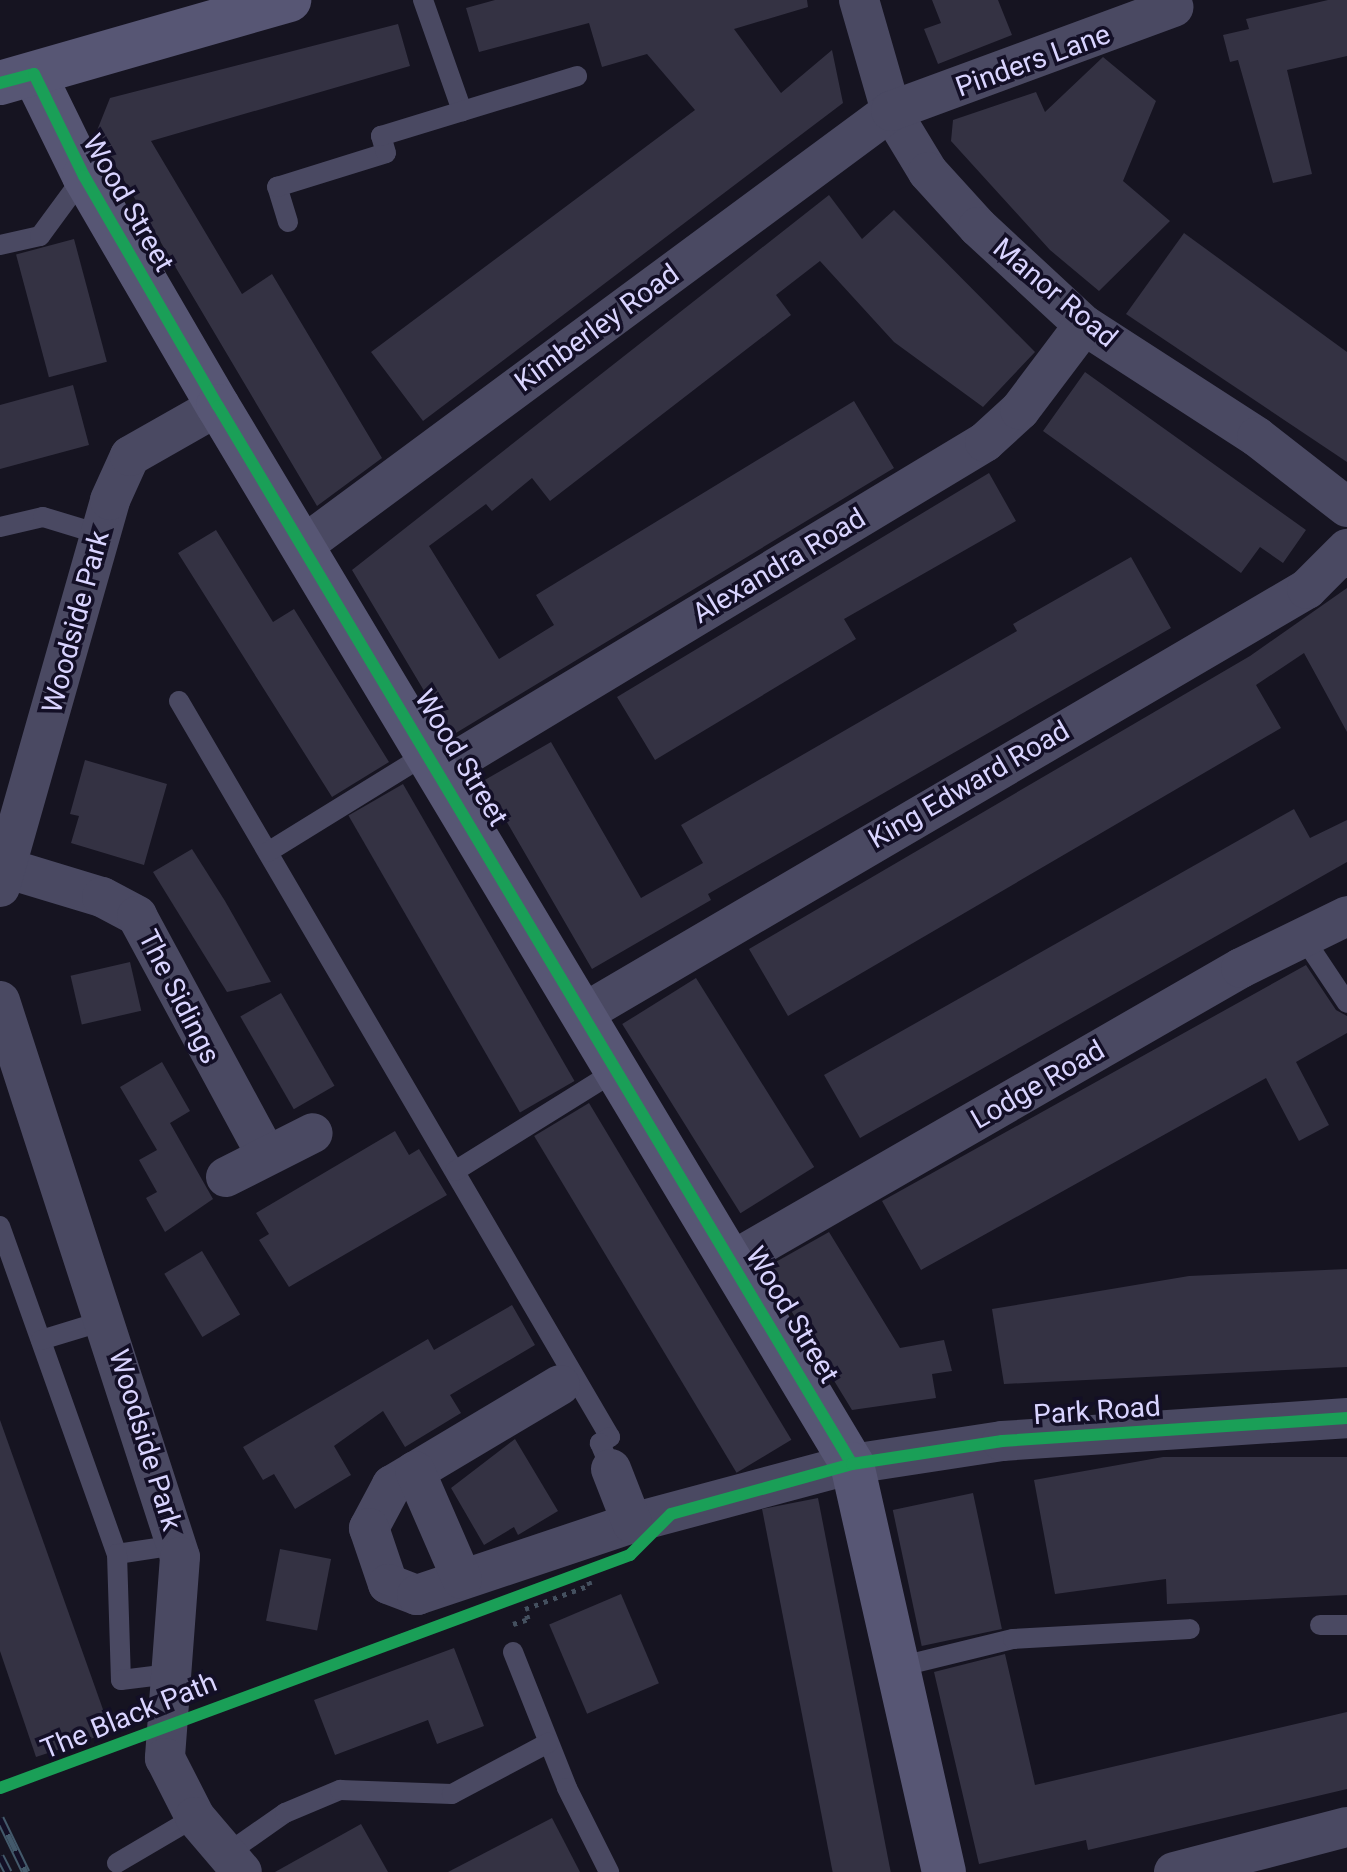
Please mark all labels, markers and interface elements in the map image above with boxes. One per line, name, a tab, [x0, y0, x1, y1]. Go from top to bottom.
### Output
street label: Pinders Lane	[951, 17, 1115, 105]
street label: Wood Street	[75, 128, 181, 278]
street label: Manor Road	[986, 231, 1124, 355]
street label: Kimberley Road	[508, 257, 686, 399]
street label: Alexandra Road	[686, 501, 872, 631]
street label: Woodside Park	[36, 527, 116, 717]
street label: Wood Street	[407, 684, 515, 832]
street label: King Edward Road	[863, 714, 1075, 856]
street label: The Sidings	[131, 925, 227, 1069]
street label: Lodge Road	[965, 1033, 1111, 1137]
street label: Wood Street	[738, 1241, 846, 1389]
street label: Woodside Park	[102, 1345, 188, 1535]
street label: Park Road	[1032, 1390, 1162, 1432]
street label: The Black Path	[36, 1665, 222, 1767]

